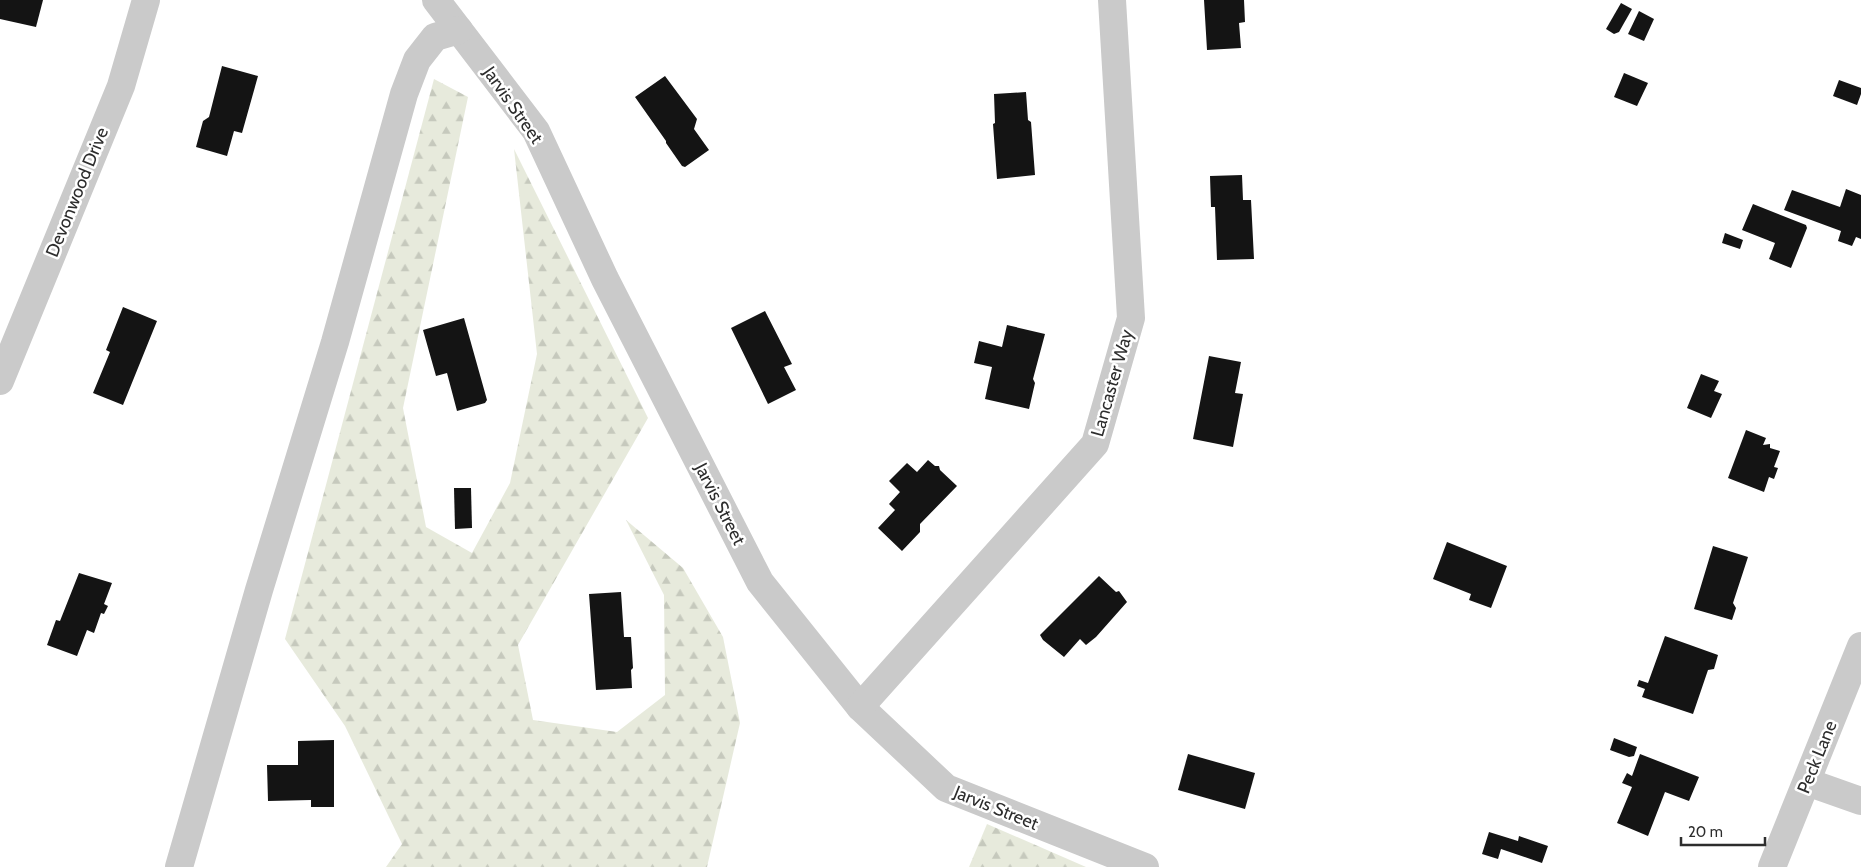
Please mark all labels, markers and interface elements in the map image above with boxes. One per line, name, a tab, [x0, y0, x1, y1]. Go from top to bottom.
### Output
street label: Jarvis Street	[478, 61, 548, 148]
street label: Devonwood Drive	[41, 124, 113, 260]
street label: Lancaster Way	[1086, 327, 1138, 439]
street label: Jarvis Street	[689, 458, 750, 549]
street label: Peck Lane	[1792, 717, 1842, 797]
street label: Jarvis Street	[950, 781, 1041, 835]
scale bar	[1681, 814, 1765, 846]
text: 20 m	[1688, 823, 1723, 841]

